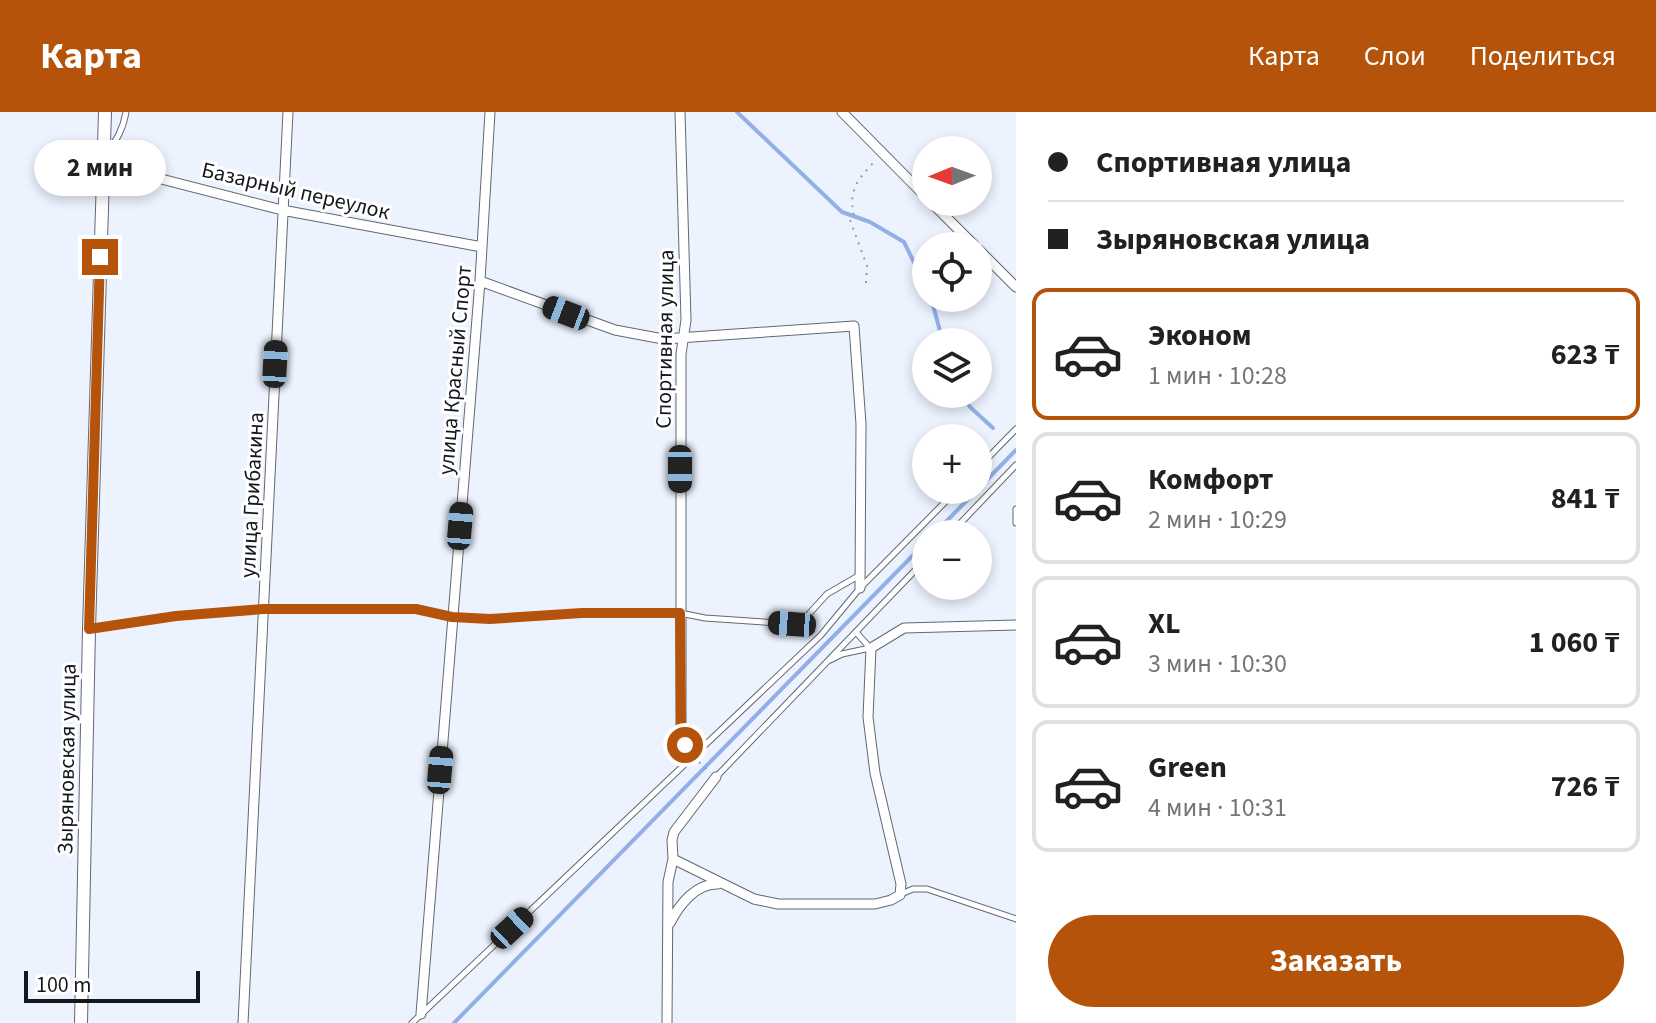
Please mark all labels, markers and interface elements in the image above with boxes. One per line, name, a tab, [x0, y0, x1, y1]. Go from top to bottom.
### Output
text: Карта	[40, 29, 142, 83]
text: Карта	[1248, 36, 1320, 76]
text: Слои	[1364, 36, 1426, 76]
text: Поделиться	[1470, 36, 1616, 76]
north arrow	[912, 136, 992, 216]
map controls	[912, 136, 992, 600]
callout: 2 мин	[34, 141, 166, 197]
text: Спортивная улица	[1096, 141, 1351, 184]
text: 2 мин	[67, 149, 133, 186]
street label: Базарный переулок	[199, 154, 393, 228]
text: Зыряновская улица	[1096, 218, 1370, 261]
button: locate	[912, 232, 992, 312]
route end	[82, 239, 118, 275]
street label: Спортивная улица	[647, 249, 683, 429]
street label: улица Красный Спорт	[430, 264, 480, 476]
car	[539, 293, 593, 333]
text: Эконом	[1148, 314, 1252, 357]
icon: car	[1052, 318, 1124, 390]
button: layers	[912, 328, 992, 408]
text: 623 ₸	[1551, 333, 1620, 376]
car	[262, 339, 288, 389]
text: 1 мин · 10:28	[1148, 357, 1287, 394]
street label: улица Грибакина	[232, 411, 272, 579]
button: +	[912, 424, 992, 504]
car	[668, 445, 692, 493]
text: Комфорт	[1148, 458, 1274, 501]
icon: car	[1052, 462, 1124, 534]
text: 841 ₸	[1551, 477, 1620, 520]
car	[446, 501, 474, 551]
text: 2 мин · 10:29	[1148, 501, 1287, 538]
button: −	[912, 520, 992, 600]
text: XL	[1148, 602, 1181, 645]
icon: car	[1052, 606, 1124, 678]
car	[767, 610, 817, 638]
text: 1 060 ₸	[1529, 621, 1620, 664]
text: 3 мин · 10:30	[1148, 645, 1287, 682]
street label: Зыряновская улица	[49, 663, 85, 855]
route start	[667, 727, 703, 763]
car	[426, 745, 454, 795]
text: Green	[1148, 746, 1227, 789]
icon: car	[1052, 750, 1124, 822]
text: 726 ₸	[1551, 765, 1620, 808]
text: 4 мин · 10:31	[1148, 789, 1287, 826]
car	[486, 903, 538, 953]
button: Заказать	[1048, 915, 1624, 1007]
scale bar	[24, 967, 200, 1003]
text: 100 m	[36, 969, 91, 1001]

